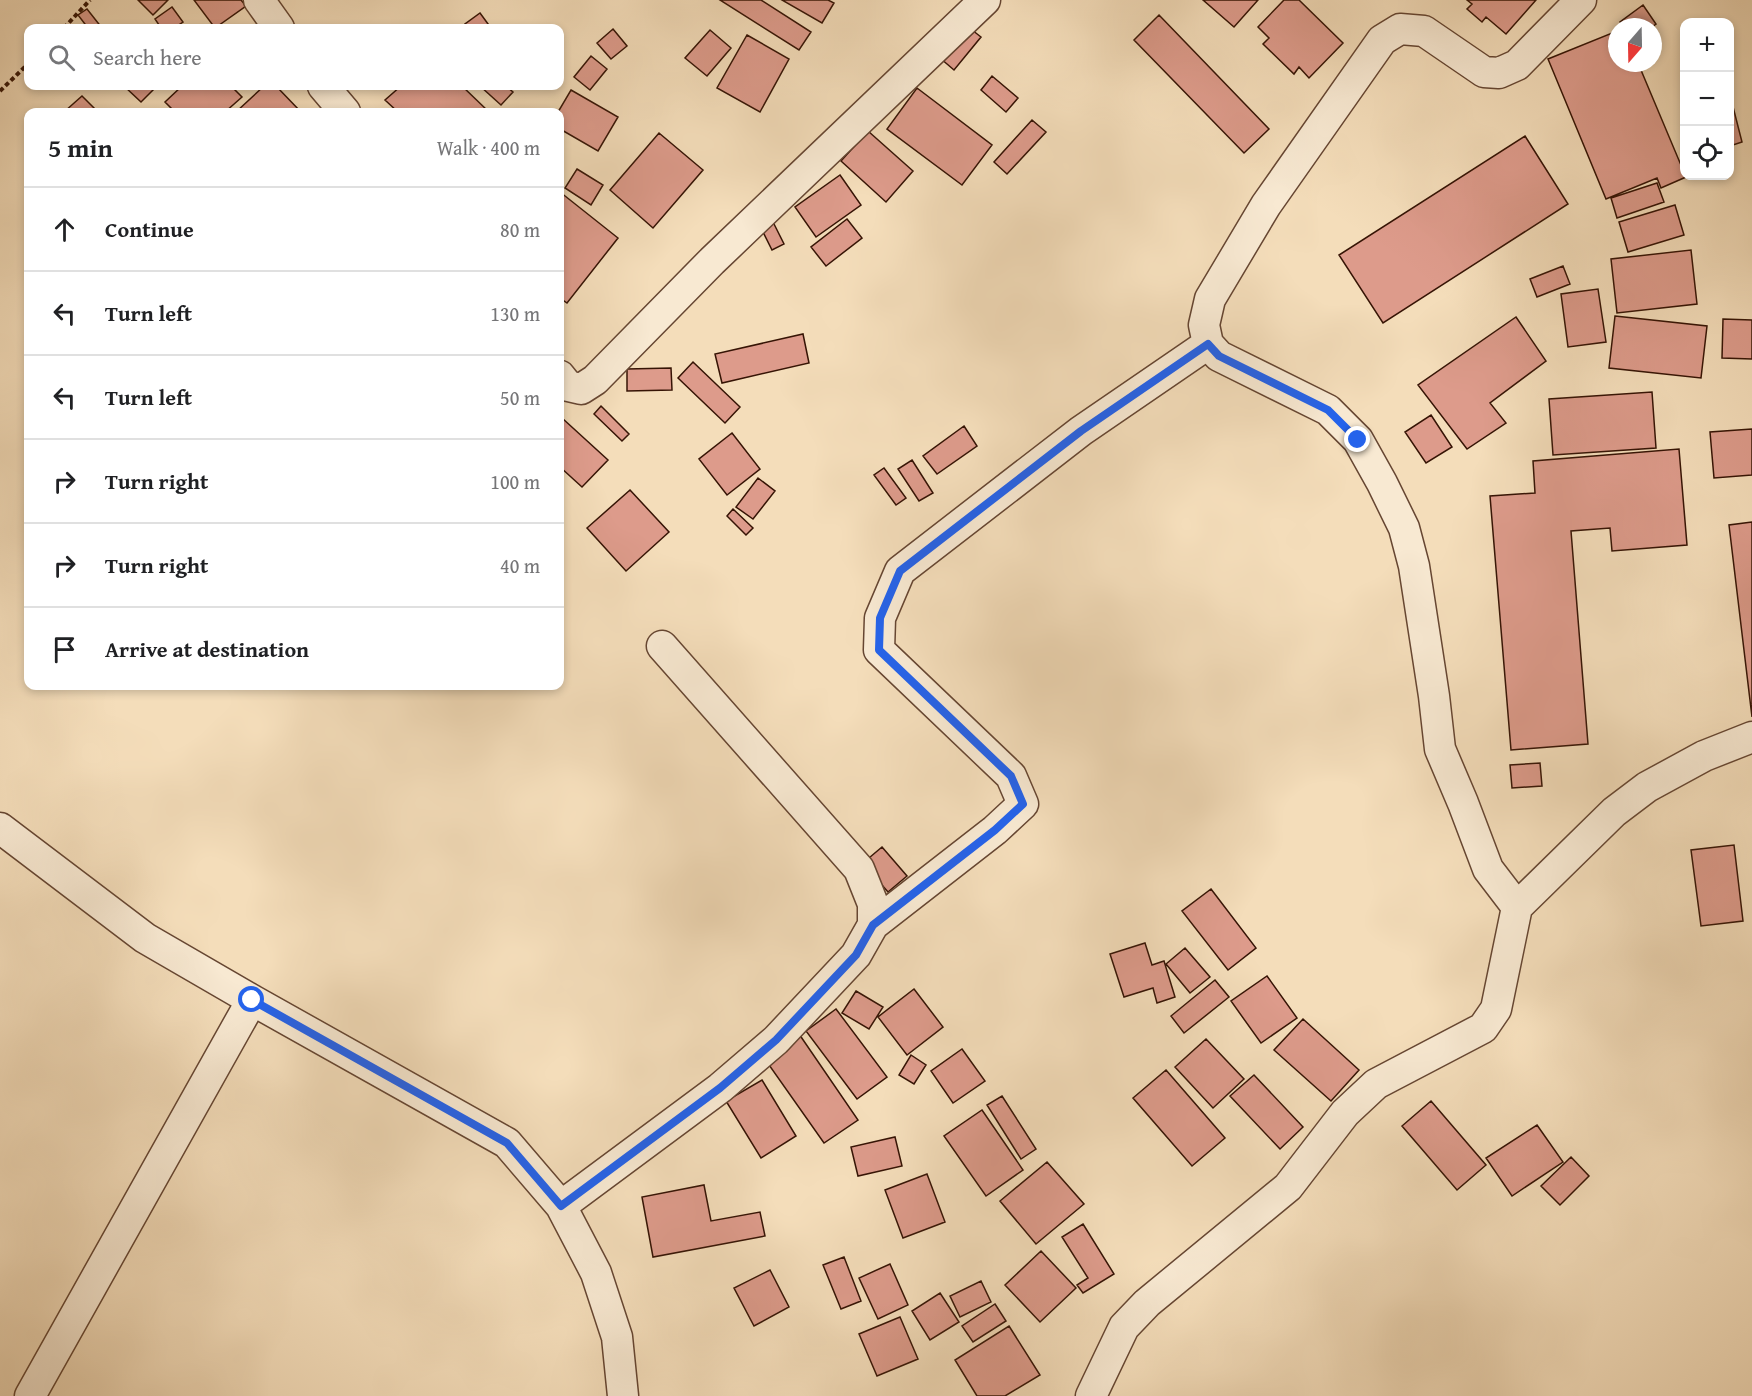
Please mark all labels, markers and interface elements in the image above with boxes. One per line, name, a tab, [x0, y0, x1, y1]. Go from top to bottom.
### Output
north arrow	[1608, 18, 1662, 72]
map controls	[1680, 18, 1734, 180]
button: +	[1680, 18, 1734, 72]
search box	[24, 24, 564, 90]
icon: search	[45, 41, 78, 74]
text: Search here	[93, 41, 202, 73]
button: −	[1680, 72, 1734, 126]
button: locate	[1680, 126, 1734, 180]
text: 5 min	[48, 128, 113, 167]
text: Walk · 400 m	[437, 133, 540, 162]
icon: ahead	[48, 213, 81, 246]
text: Continue	[105, 213, 194, 245]
text: 80 m	[500, 215, 540, 244]
icon: left	[48, 297, 81, 330]
text: Turn left	[105, 297, 192, 329]
text: 130 m	[490, 299, 540, 328]
icon: left	[48, 381, 81, 414]
text: Turn left	[105, 381, 192, 413]
text: 50 m	[500, 383, 540, 412]
route end	[1344, 426, 1370, 452]
icon: right	[48, 465, 81, 498]
text: Turn right	[105, 465, 208, 497]
text: 100 m	[490, 467, 540, 496]
icon: right	[48, 549, 81, 582]
text: Turn right	[105, 549, 208, 581]
text: 40 m	[500, 551, 540, 580]
icon: arrive	[48, 633, 81, 666]
text: Arrive at destination	[105, 633, 309, 665]
route start	[238, 986, 264, 1012]

